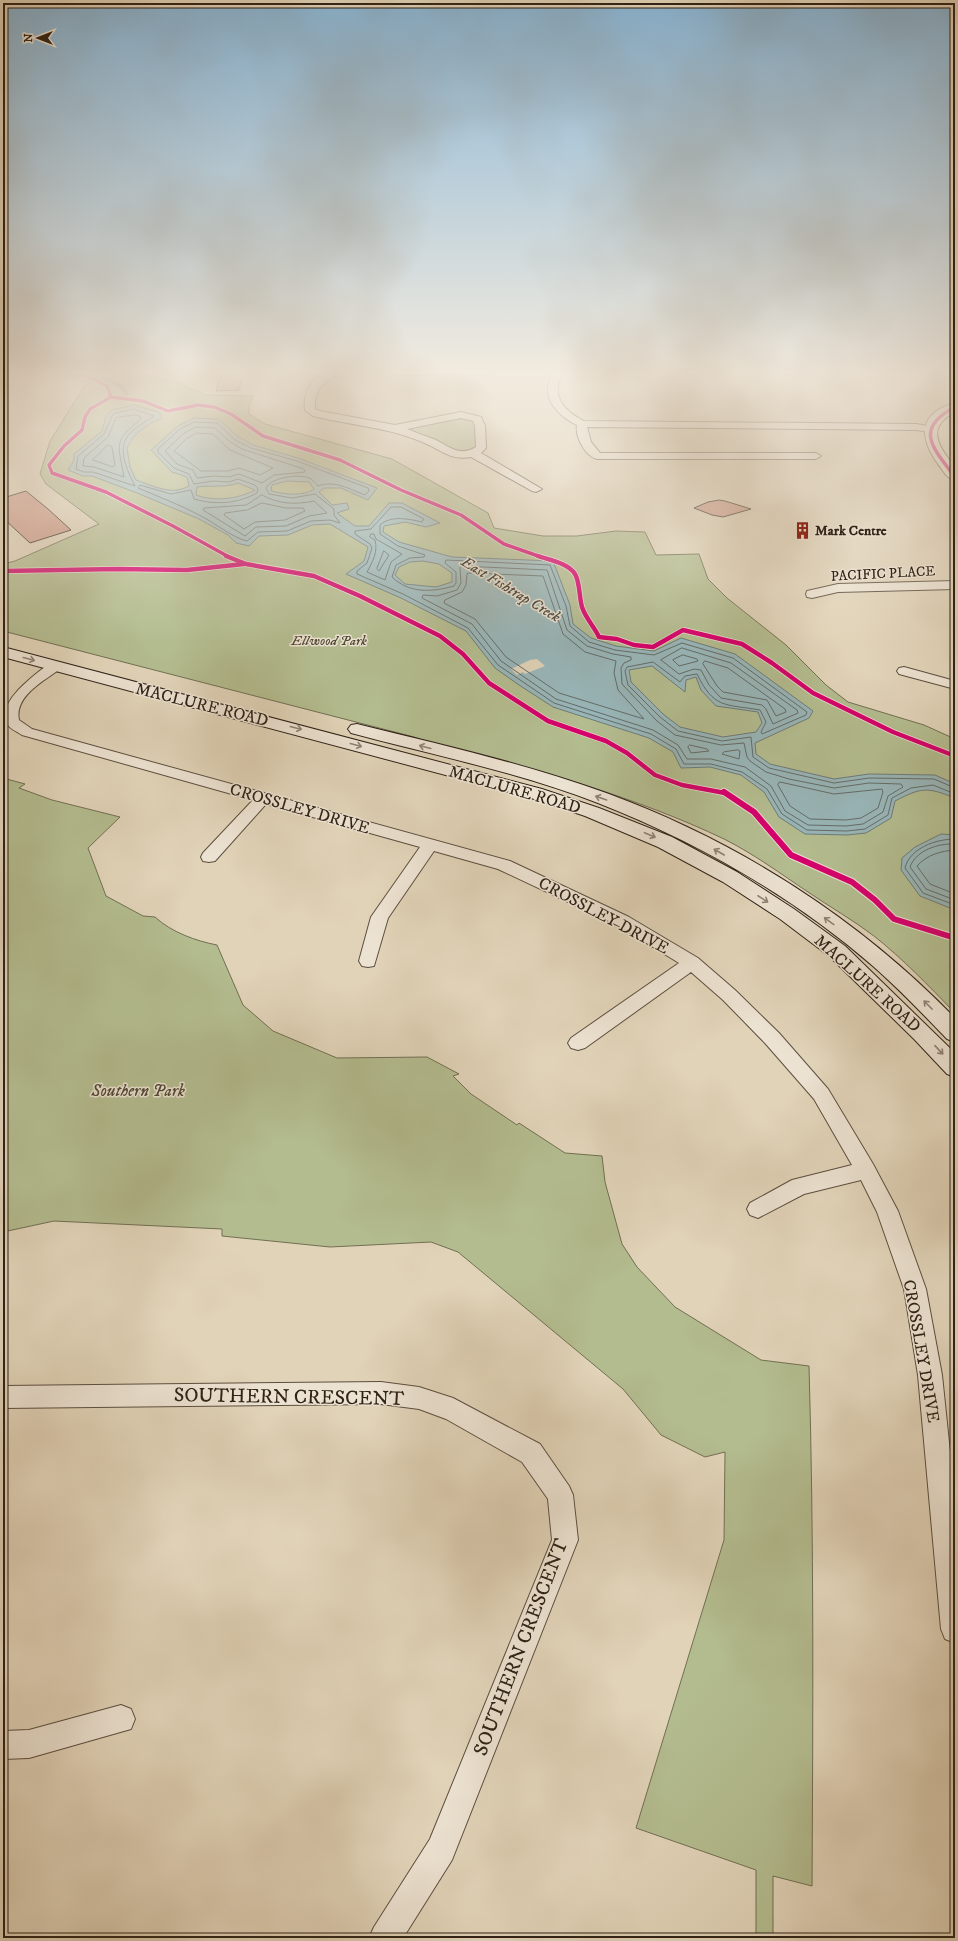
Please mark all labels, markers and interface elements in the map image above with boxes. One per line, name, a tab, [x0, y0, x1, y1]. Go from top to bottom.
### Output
north arrow	[18, 18, 58, 58]
text: N	[22, 33, 36, 43]
building icon: Mark Centre	[792, 520, 812, 540]
place label: Mark Centre	[815, 522, 887, 540]
water label: East Fishtrap Creek	[457, 552, 564, 627]
street label: PACIFIC PLACE	[830, 562, 936, 586]
park label: Ellwood Park	[290, 632, 367, 650]
one-way arrow	[23, 656, 36, 663]
street label: MACLURE ROAD	[133, 678, 271, 732]
one-way arrow	[289, 725, 302, 733]
one-way arrow	[350, 742, 363, 749]
one-way arrow	[419, 743, 432, 750]
street label: MACLURE ROAD	[446, 761, 583, 819]
street label: CROSSLEY DRIVE	[227, 778, 372, 839]
one-way arrow	[595, 794, 607, 802]
one-way arrow	[643, 832, 655, 840]
one-way arrow	[713, 847, 725, 855]
street label: CROSSLEY DRIVE	[535, 872, 673, 960]
one-way arrow	[757, 895, 769, 903]
one-way arrow	[824, 917, 835, 925]
street label: MACLURE ROAD	[809, 930, 925, 1038]
one-way arrow	[923, 1000, 933, 1010]
one-way arrow	[934, 1045, 944, 1055]
park label: Southern Park	[90, 1080, 186, 1102]
street label: CROSSLEY DRIVE	[898, 1278, 944, 1424]
street label: SOUTHERN CRESCENT	[174, 1383, 404, 1412]
street label: SOUTHERN CRESCENT	[468, 1535, 574, 1760]

